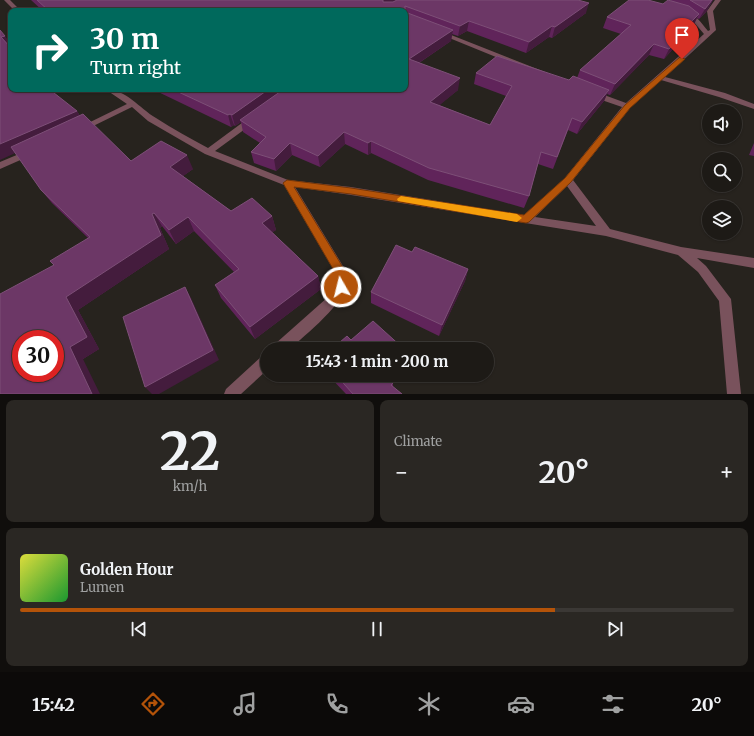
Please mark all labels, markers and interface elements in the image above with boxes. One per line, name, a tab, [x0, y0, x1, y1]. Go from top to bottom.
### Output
pin	[665, 18, 699, 59]
text: 30 m	[90, 21, 159, 57]
icon: right	[24, 24, 76, 76]
icon: arrive	[671, 24, 693, 46]
text: Turn right	[90, 56, 181, 79]
map controls	[702, 104, 742, 240]
button: sound	[702, 104, 742, 144]
button: search	[702, 152, 742, 192]
button: layers	[702, 200, 742, 240]
position arrow	[320, 266, 362, 308]
speed limit sign: 30	[12, 330, 64, 382]
text: 15:43 · 1 min · 200 m	[306, 352, 448, 371]
text: 22	[160, 419, 220, 484]
text: Climate	[394, 433, 442, 450]
text: 20°	[539, 453, 589, 491]
text: −	[394, 458, 409, 486]
text: +	[719, 458, 734, 486]
text: km/h	[173, 478, 207, 495]
text: Golden Hour	[80, 560, 174, 579]
text: Lumen	[80, 579, 124, 596]
icon: previous	[128, 618, 150, 640]
icon: pause	[366, 618, 388, 640]
icon: next	[604, 618, 626, 640]
icon: directions	[139, 690, 167, 718]
icon: music	[231, 690, 259, 718]
icon: phone	[323, 690, 351, 718]
icon: climate	[415, 690, 443, 718]
icon: car	[507, 690, 535, 718]
icon: filters	[599, 690, 627, 718]
text: 15:42	[32, 693, 75, 716]
text: 20°	[691, 693, 722, 716]

